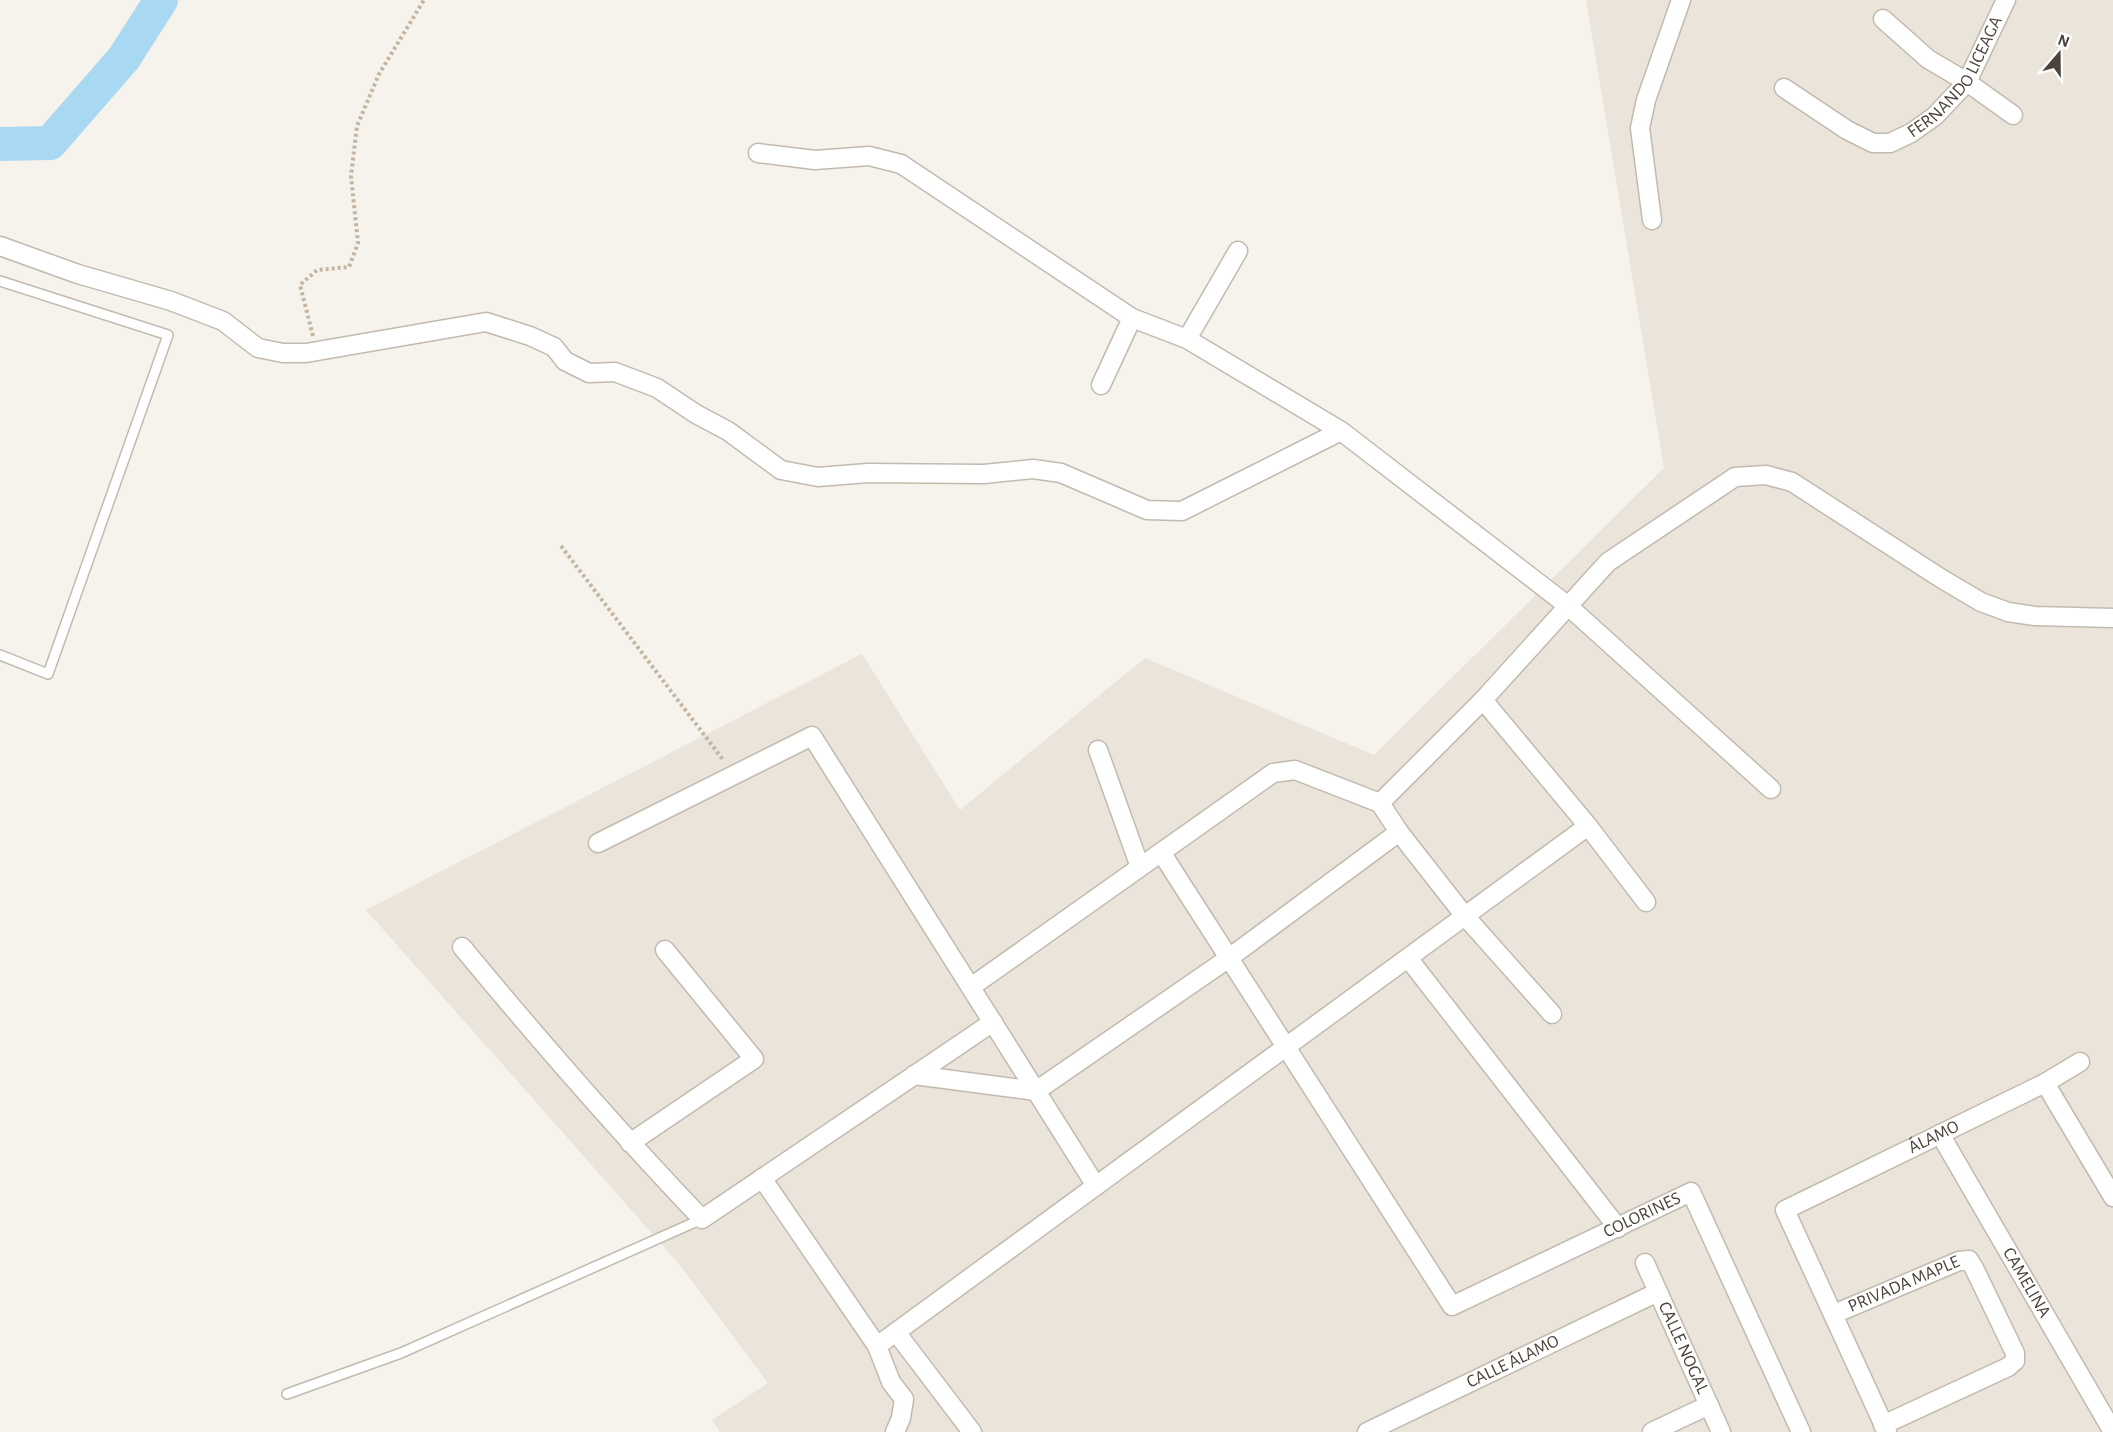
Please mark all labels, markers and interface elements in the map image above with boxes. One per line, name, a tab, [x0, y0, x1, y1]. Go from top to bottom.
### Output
street label: FERNANDO LICEAGA	[1905, 13, 2006, 141]
north arrow	[2029, 24, 2089, 84]
text: N	[2056, 31, 2072, 50]
street label: ÁLAMO	[1904, 1117, 1962, 1157]
street label: COLORINES	[1601, 1189, 1684, 1241]
street label: CAMELINA	[1999, 1245, 2054, 1321]
street label: PRIVADA MAPLE	[1846, 1253, 1963, 1316]
street label: CALLE NOGAL	[1655, 1299, 1712, 1397]
street label: CALLE ÁLAMO	[1464, 1332, 1562, 1392]

